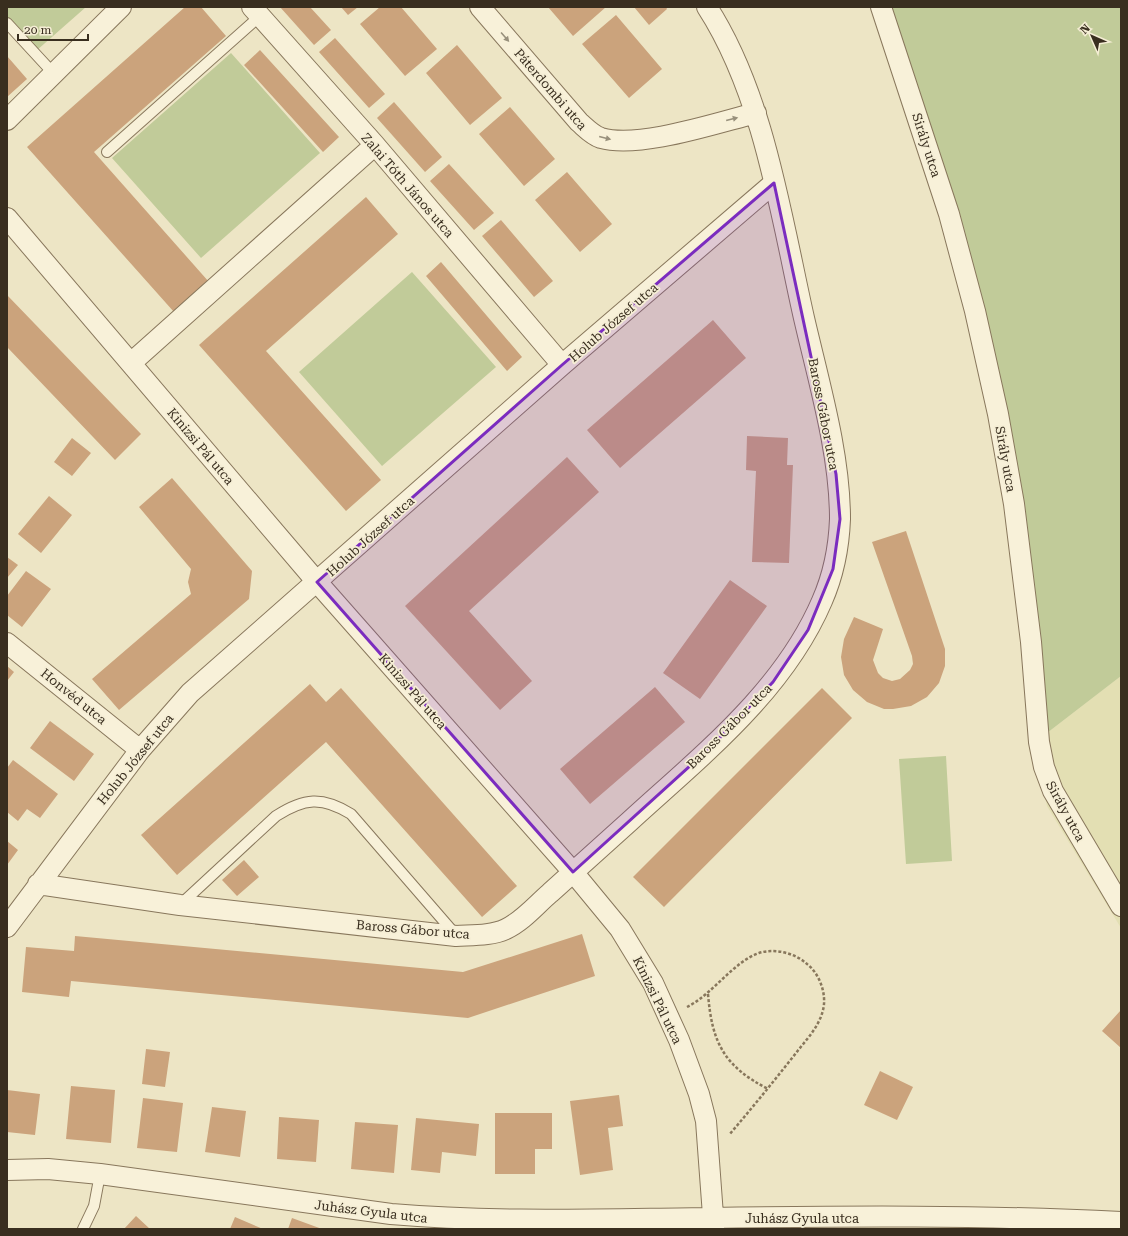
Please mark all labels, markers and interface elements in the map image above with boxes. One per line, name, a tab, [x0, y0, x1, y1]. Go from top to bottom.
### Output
scale bar	[18, 16, 88, 42]
north arrow	[1072, 16, 1112, 56]
text: N	[1078, 21, 1093, 37]
text: 20 m	[24, 23, 51, 37]
one-way arrow	[501, 31, 510, 42]
street label: Páterdombi utca	[511, 46, 590, 133]
street label: Sirály utca	[909, 111, 944, 179]
one-way arrow	[726, 115, 738, 121]
street label: Zalai Tóth János utca	[358, 130, 457, 241]
one-way arrow	[599, 136, 611, 142]
street label: Holub József utca	[566, 280, 661, 365]
street label: Baross Gábor utca	[805, 357, 842, 471]
street label: Kinizsi Pál utca	[164, 405, 237, 488]
street label: Sirály utca	[992, 425, 1019, 493]
street label: Holub József utca	[324, 493, 417, 580]
street label: Kinizsi Pál utca	[376, 650, 450, 732]
street label: Honvéd utca	[38, 665, 110, 727]
street label: Baross Gábor utca	[684, 681, 775, 772]
street label: Holub József utca	[94, 711, 177, 808]
street label: Sirály utca	[1043, 778, 1088, 844]
street label: Baross Gábor utca	[356, 917, 470, 942]
street label: Kinizsi Pál utca	[630, 954, 685, 1046]
street label: Juhász Gyula utca	[314, 1197, 428, 1226]
street label: Juhász Gyula utca	[745, 1211, 859, 1226]

